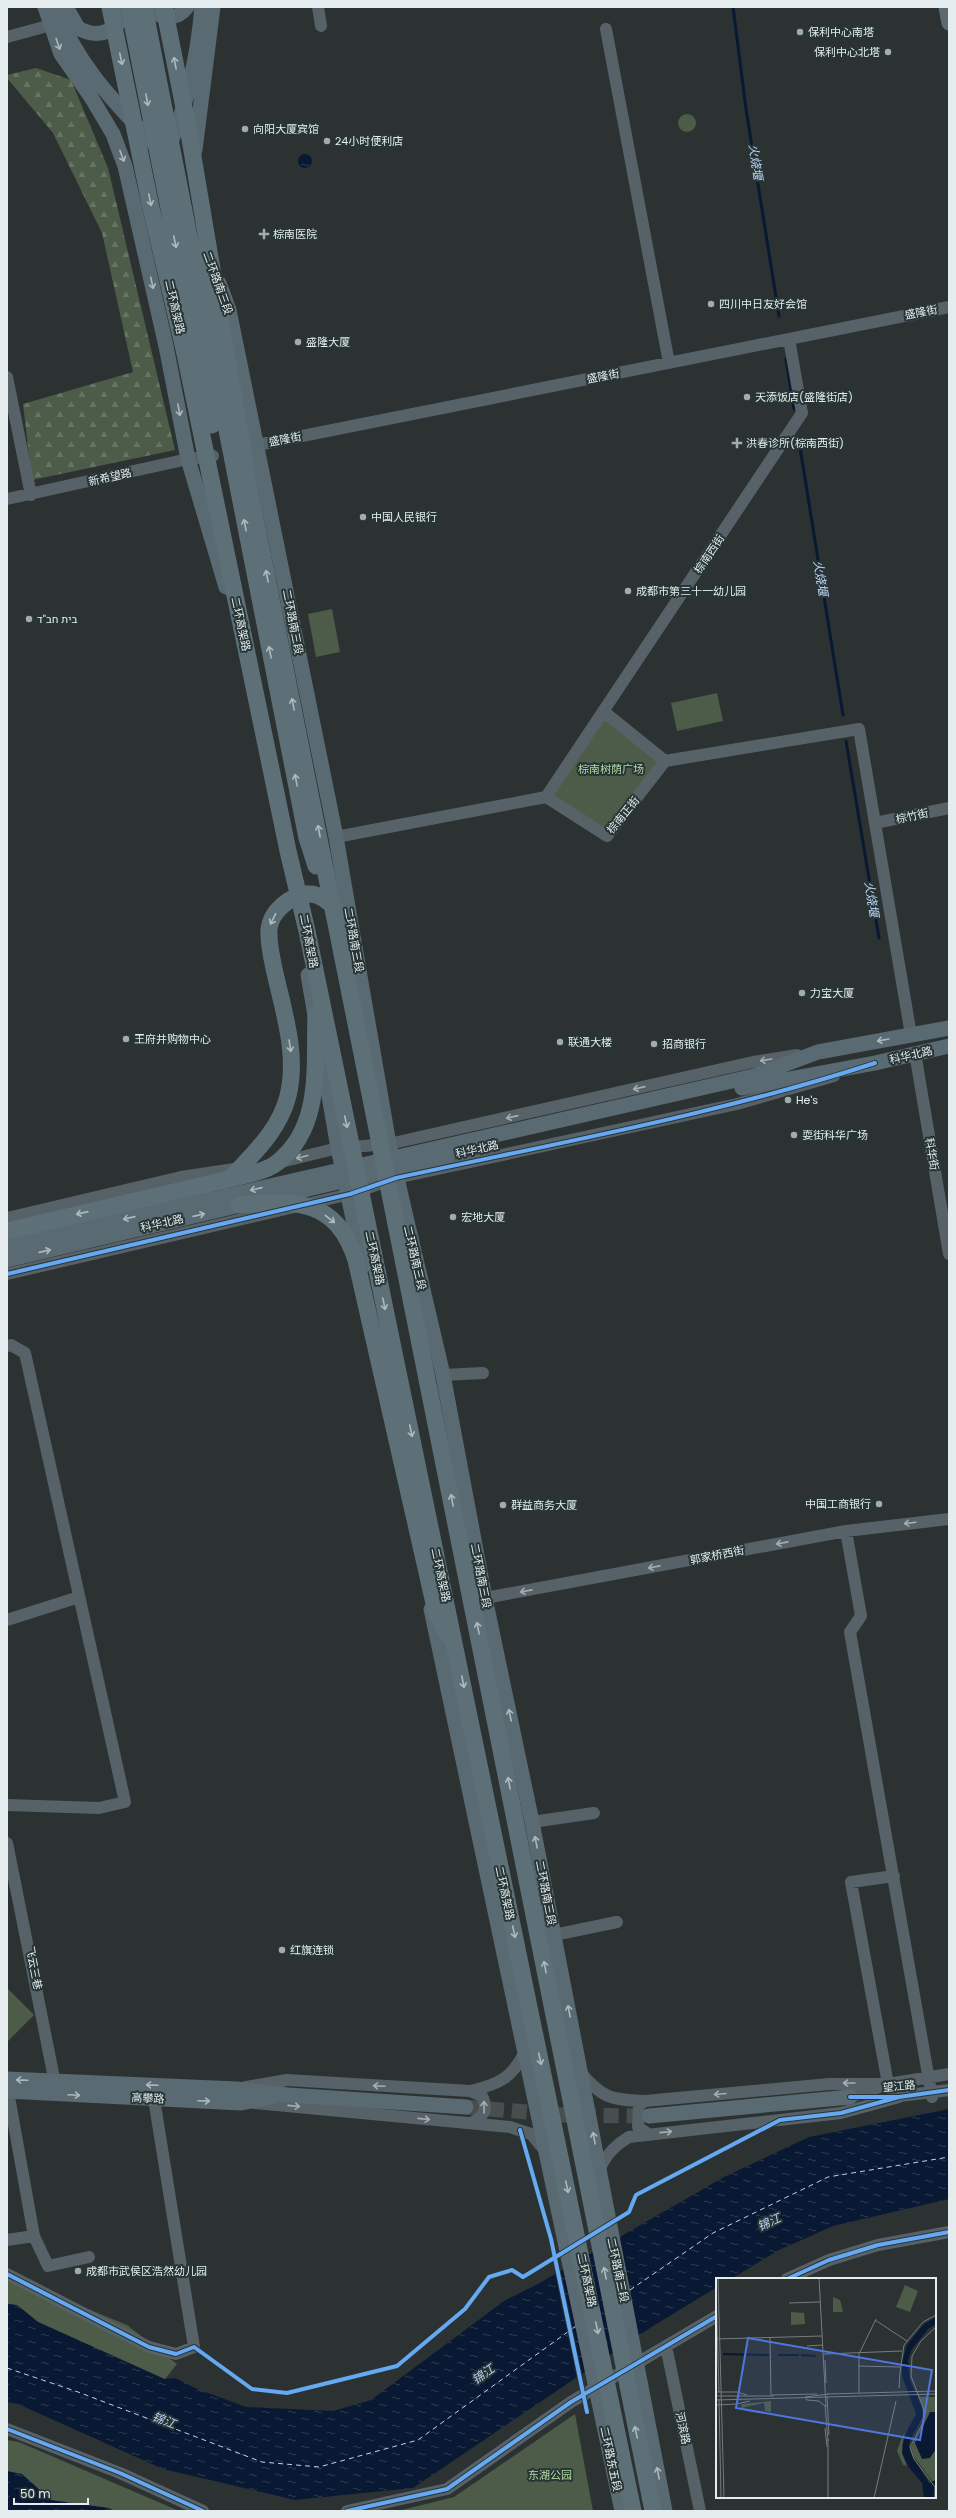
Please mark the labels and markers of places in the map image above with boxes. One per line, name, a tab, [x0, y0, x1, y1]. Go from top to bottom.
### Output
place label: 保利中心南塔	[808, 24, 874, 40]
marker: 保利中心南塔	[795, 27, 805, 37]
place label: 保利中心北塔	[814, 44, 880, 60]
marker: 保利中心北塔	[883, 47, 893, 57]
place label: 向阳大厦宾馆	[253, 121, 319, 137]
marker: 向阳大厦宾馆	[240, 124, 250, 134]
place label: 24小时便利店	[335, 133, 403, 149]
marker: 24小时便利店	[322, 136, 332, 146]
place label: 棕南医院	[273, 226, 317, 242]
marker: 棕南医院	[258, 228, 270, 240]
place label: 四川中日友好会馆	[719, 296, 807, 312]
marker: 四川中日友好会馆	[706, 299, 716, 309]
place label: 盛隆大厦	[306, 334, 350, 350]
marker: 盛隆大厦	[293, 337, 303, 347]
place label: 天添饭店(盛隆街店)	[755, 389, 853, 405]
marker: 天添饭店(盛隆街店)	[742, 392, 752, 402]
place label: 洪春诊所(棕南西街)	[746, 435, 844, 451]
marker: 洪春诊所(棕南西街)	[731, 437, 743, 449]
place label: 中国人民银行	[371, 509, 437, 525]
marker: 中国人民银行	[358, 512, 368, 522]
place label: 成都市第三十一幼儿园	[636, 583, 746, 599]
marker: 成都市第三十一幼儿园	[623, 586, 633, 596]
place label: בית חב"ד	[37, 611, 78, 627]
marker: בית חב"ד	[24, 614, 34, 624]
place label: 力宝大厦	[810, 985, 854, 1001]
marker: 力宝大厦	[797, 988, 807, 998]
place label: 王府井购物中心	[134, 1031, 211, 1047]
marker: 王府井购物中心	[121, 1034, 131, 1044]
place label: 联通大楼	[568, 1034, 612, 1050]
place label: 招商银行	[662, 1036, 706, 1052]
marker: 联通大楼	[555, 1037, 565, 1047]
marker: 招商银行	[649, 1039, 659, 1049]
place label: He's	[796, 1092, 818, 1108]
marker: He's	[783, 1095, 793, 1105]
place label: 耍街科华广场	[802, 1127, 868, 1143]
marker: 耍街科华广场	[789, 1130, 799, 1140]
place label: 宏地大厦	[461, 1209, 505, 1225]
marker: 宏地大厦	[448, 1212, 458, 1222]
place label: 中国工商银行	[805, 1496, 871, 1512]
place label: 群益商务大厦	[511, 1497, 577, 1513]
marker: 中国工商银行	[874, 1499, 884, 1509]
marker: 群益商务大厦	[498, 1500, 508, 1510]
place label: 红旗连锁	[290, 1942, 334, 1958]
marker: 红旗连锁	[277, 1945, 287, 1955]
place label: 成都市武侯区浩然幼儿园	[86, 2263, 207, 2279]
marker: 成都市武侯区浩然幼儿园	[73, 2266, 83, 2276]

